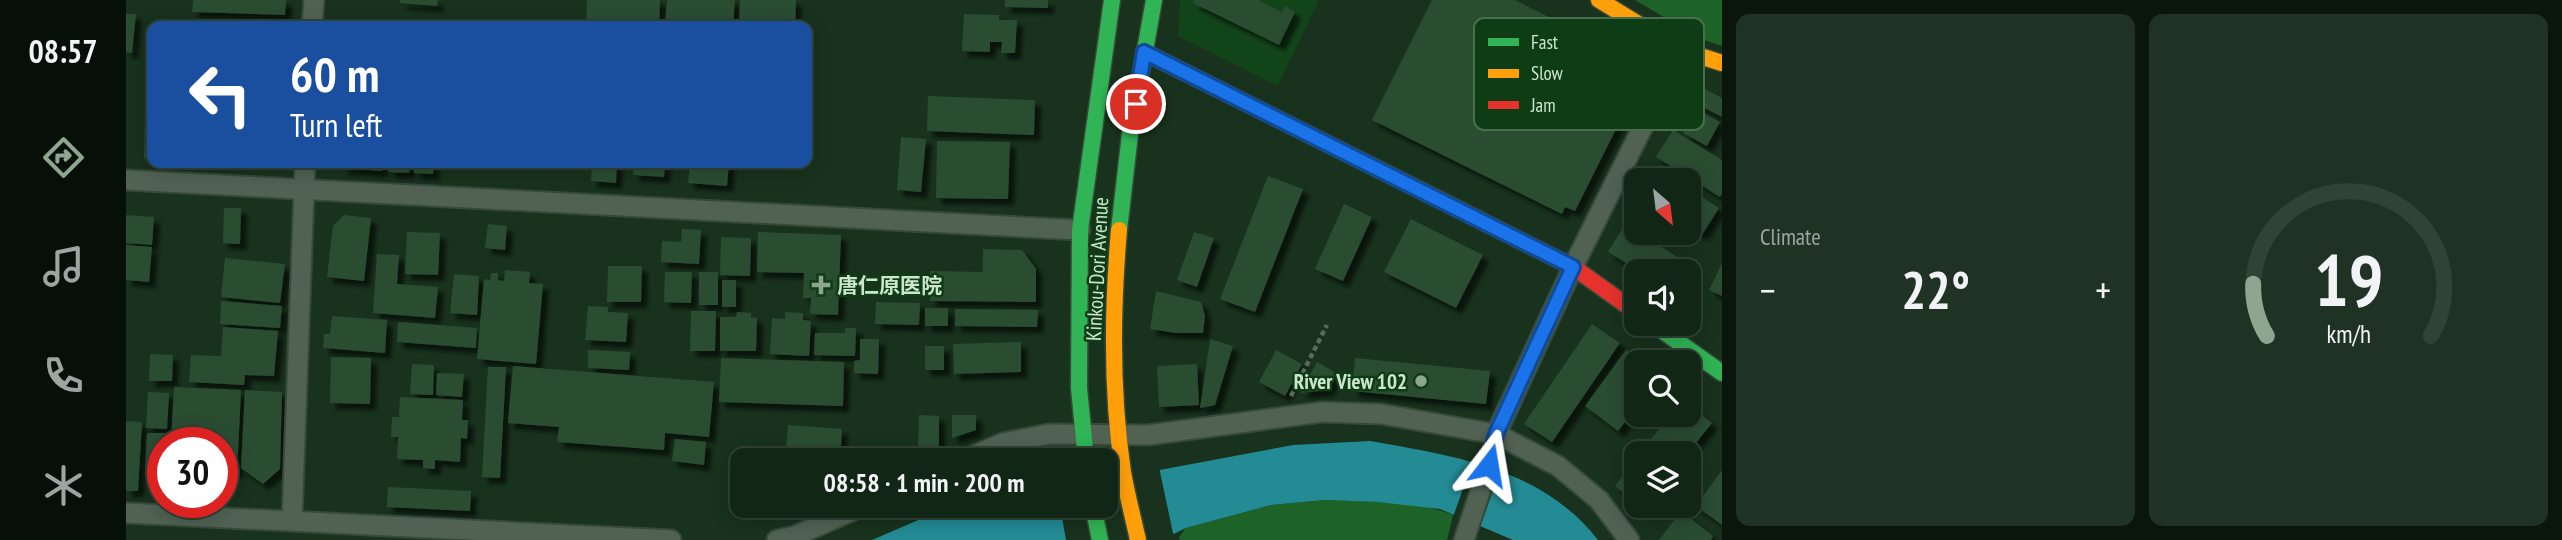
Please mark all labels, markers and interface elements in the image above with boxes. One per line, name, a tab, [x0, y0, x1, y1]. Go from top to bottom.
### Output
legend	[1474, 18, 1704, 130]
text: 08:57	[28, 30, 98, 72]
text: Fast	[1531, 30, 1559, 54]
text: 60 m	[290, 42, 379, 106]
icon: left	[175, 49, 266, 140]
text: Slow	[1531, 61, 1564, 85]
pin	[1106, 74, 1166, 134]
icon: arrive	[1117, 85, 1155, 123]
text: Jam	[1530, 93, 1556, 117]
text: Turn left	[290, 104, 382, 146]
icon: directions	[39, 133, 88, 182]
north arrow	[1624, 168, 1701, 245]
map controls	[1624, 168, 1701, 518]
street label: Kinkou-Dori Avenue	[1080, 197, 1114, 341]
text: Climate	[1760, 222, 1821, 251]
text: 19	[2314, 232, 2383, 326]
icon: music	[39, 242, 88, 291]
text: 22°	[1901, 256, 1970, 323]
button: sound	[1624, 259, 1701, 336]
text: −	[1760, 265, 1776, 314]
text: +	[2095, 265, 2111, 314]
place label: 唐仁原医院	[837, 272, 942, 299]
marker: 唐仁原医院	[811, 275, 831, 295]
text: km/h	[2326, 318, 2371, 350]
button: search	[1624, 350, 1701, 427]
icon: phone	[39, 351, 88, 400]
place label: River View 102	[1294, 368, 1407, 395]
marker: River View 102	[1413, 373, 1429, 389]
speed limit sign: 30	[147, 427, 238, 518]
position arrow	[1452, 428, 1526, 502]
button: layers	[1624, 441, 1701, 518]
icon: climate	[39, 461, 88, 510]
text: 08:58 · 1 min · 200 m	[824, 466, 1024, 499]

